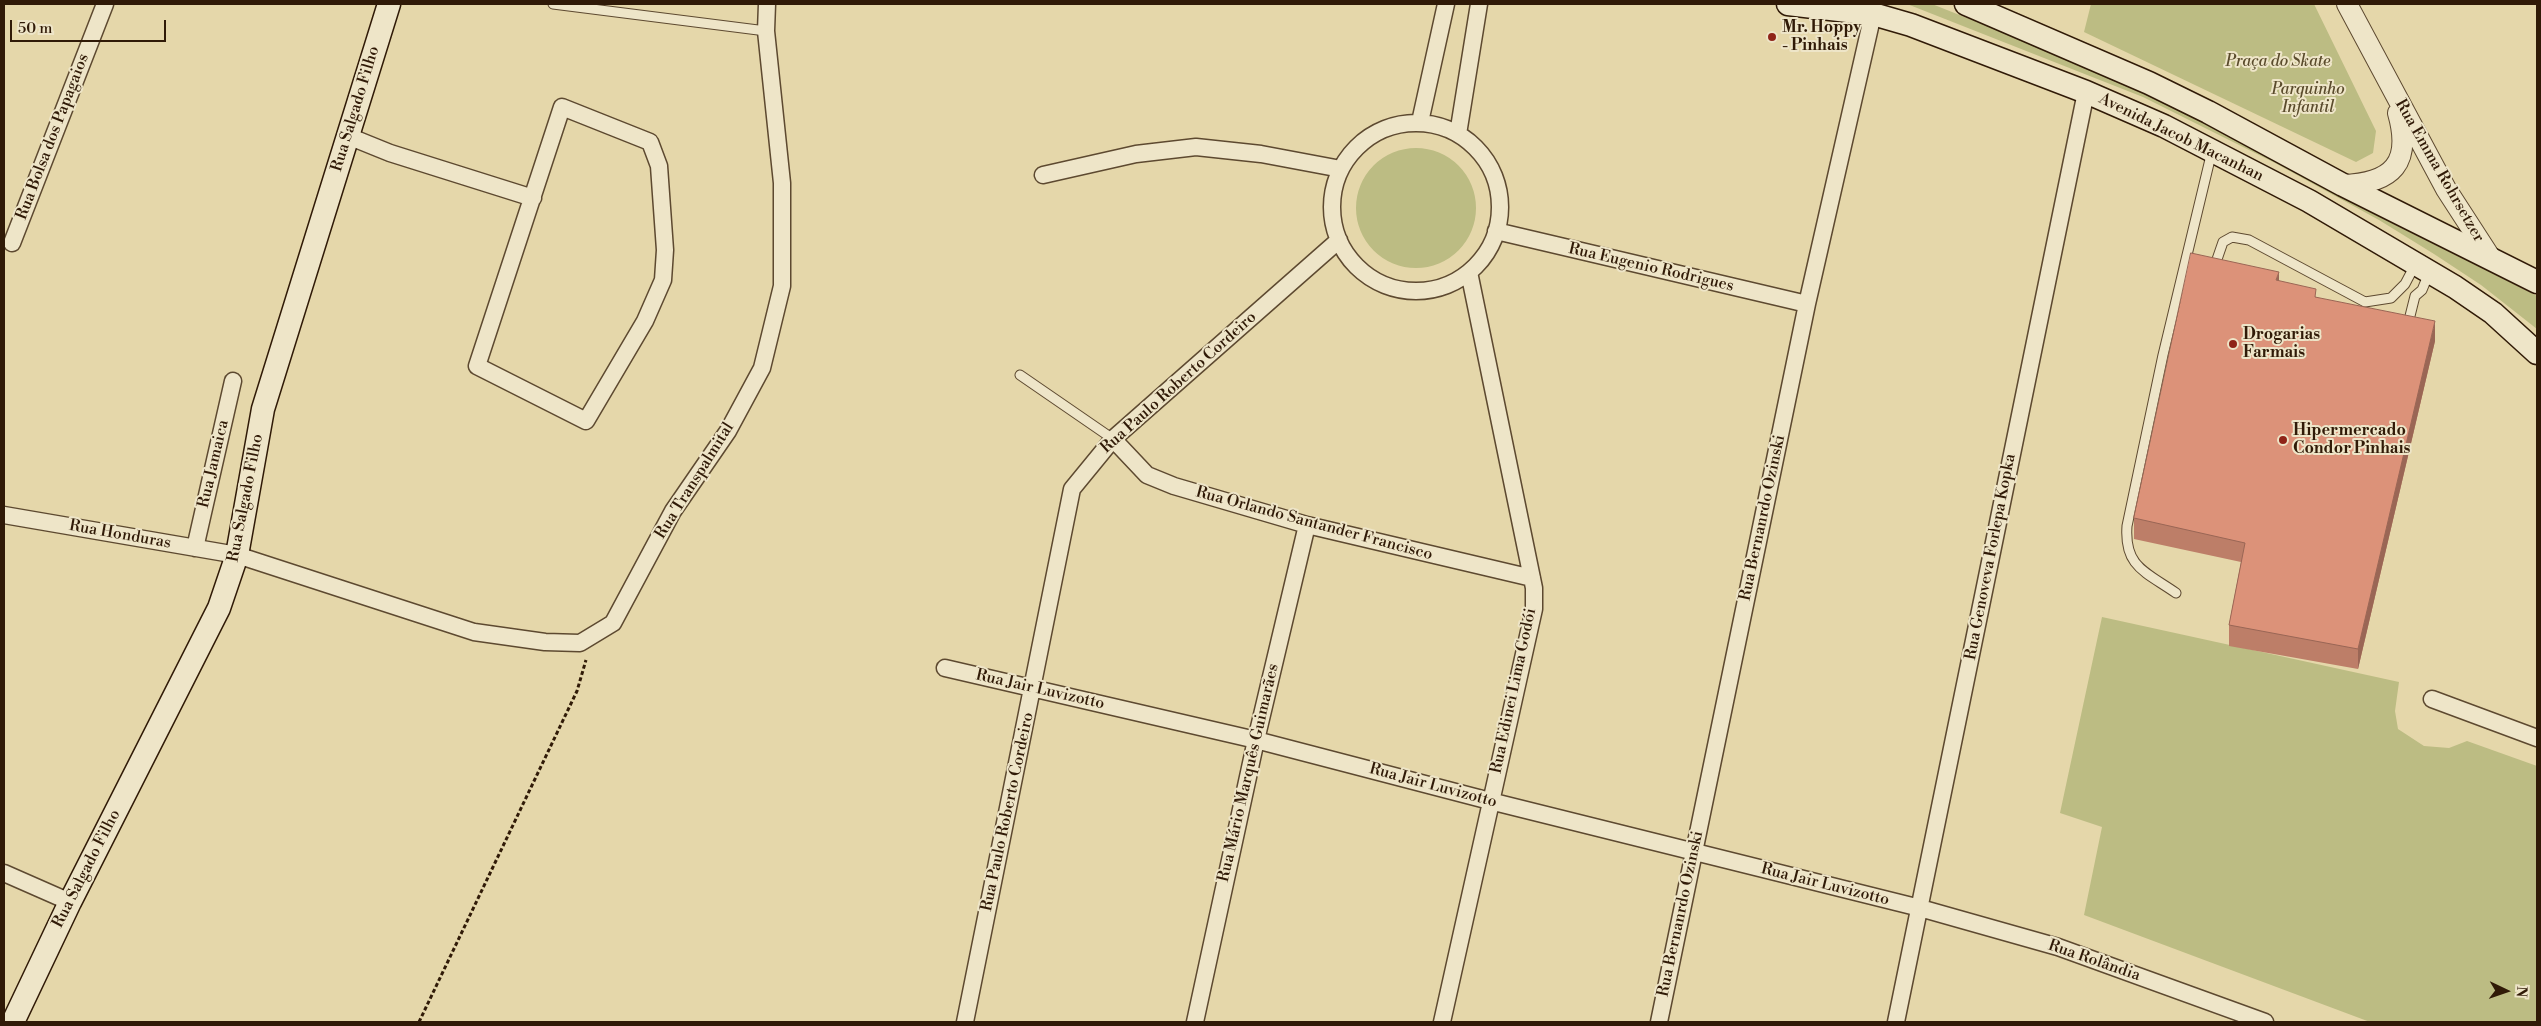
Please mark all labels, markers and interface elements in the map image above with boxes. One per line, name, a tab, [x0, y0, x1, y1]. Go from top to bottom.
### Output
scale bar	[12, 10, 169, 42]
place label: Mr. Hoppy - Pinhais	[1782, 18, 1861, 56]
text: 50 m	[18, 19, 52, 38]
marker: Mr. Hoppy - Pinhais	[1766, 31, 1778, 43]
street label: Rua Salgado Filho	[328, 44, 384, 174]
street label: Rua Bolsa dos Papagaios	[12, 51, 94, 223]
park label: Praça do Skate	[2226, 52, 2330, 72]
park label: Parquinho Infantil	[2271, 80, 2345, 118]
street label: Avenida Jacob Macanhan	[2096, 90, 2266, 186]
street label: Rua Emma Rohrsetzer	[2390, 96, 2488, 246]
street label: Rua Eugenio Rodrigues	[1566, 240, 1736, 296]
street label: Rua Paulo Roberto Cordeiro	[1097, 308, 1261, 458]
place label: Drogarias Farmais	[2243, 325, 2320, 363]
marker: Drogarias Farmais	[2227, 338, 2239, 350]
street label: Rua Jamaica	[195, 418, 233, 510]
street label: Rua Transpalmital	[651, 419, 739, 543]
place label: Hipermercado Condor Pinhais	[2293, 421, 2410, 459]
street label: Rua Salgado Filho	[224, 432, 268, 564]
street label: Rua Bernanrdo Ozinski	[1736, 433, 1790, 603]
marker: Hipermercado Condor Pinhais	[2277, 434, 2289, 446]
street label: Rua Genoveva Forlepa Kopka	[1962, 452, 2020, 662]
street label: Rua Orlando Santander Francisco	[1193, 483, 1435, 565]
street label: Rua Honduras	[68, 517, 172, 553]
street label: Rua Edinei Lima Godói	[1487, 607, 1541, 775]
street label: Rua Mário Marquês Guimarães	[1215, 662, 1283, 884]
street label: Rua Jair Luvizotto	[974, 666, 1106, 714]
street label: Rua Paulo Roberto Cordeiro	[977, 711, 1039, 913]
street label: Rua Jair Luvizotto	[1367, 760, 1499, 812]
street label: Rua Salgado Filho	[49, 807, 125, 931]
street label: Rua Bernanrdo Ozinski	[1654, 829, 1708, 999]
street label: Rua Jair Luvizotto	[1759, 860, 1891, 910]
street label: Rua Rolândia	[2045, 936, 2143, 986]
north arrow	[2481, 966, 2531, 1016]
text: N	[2512, 986, 2530, 998]

